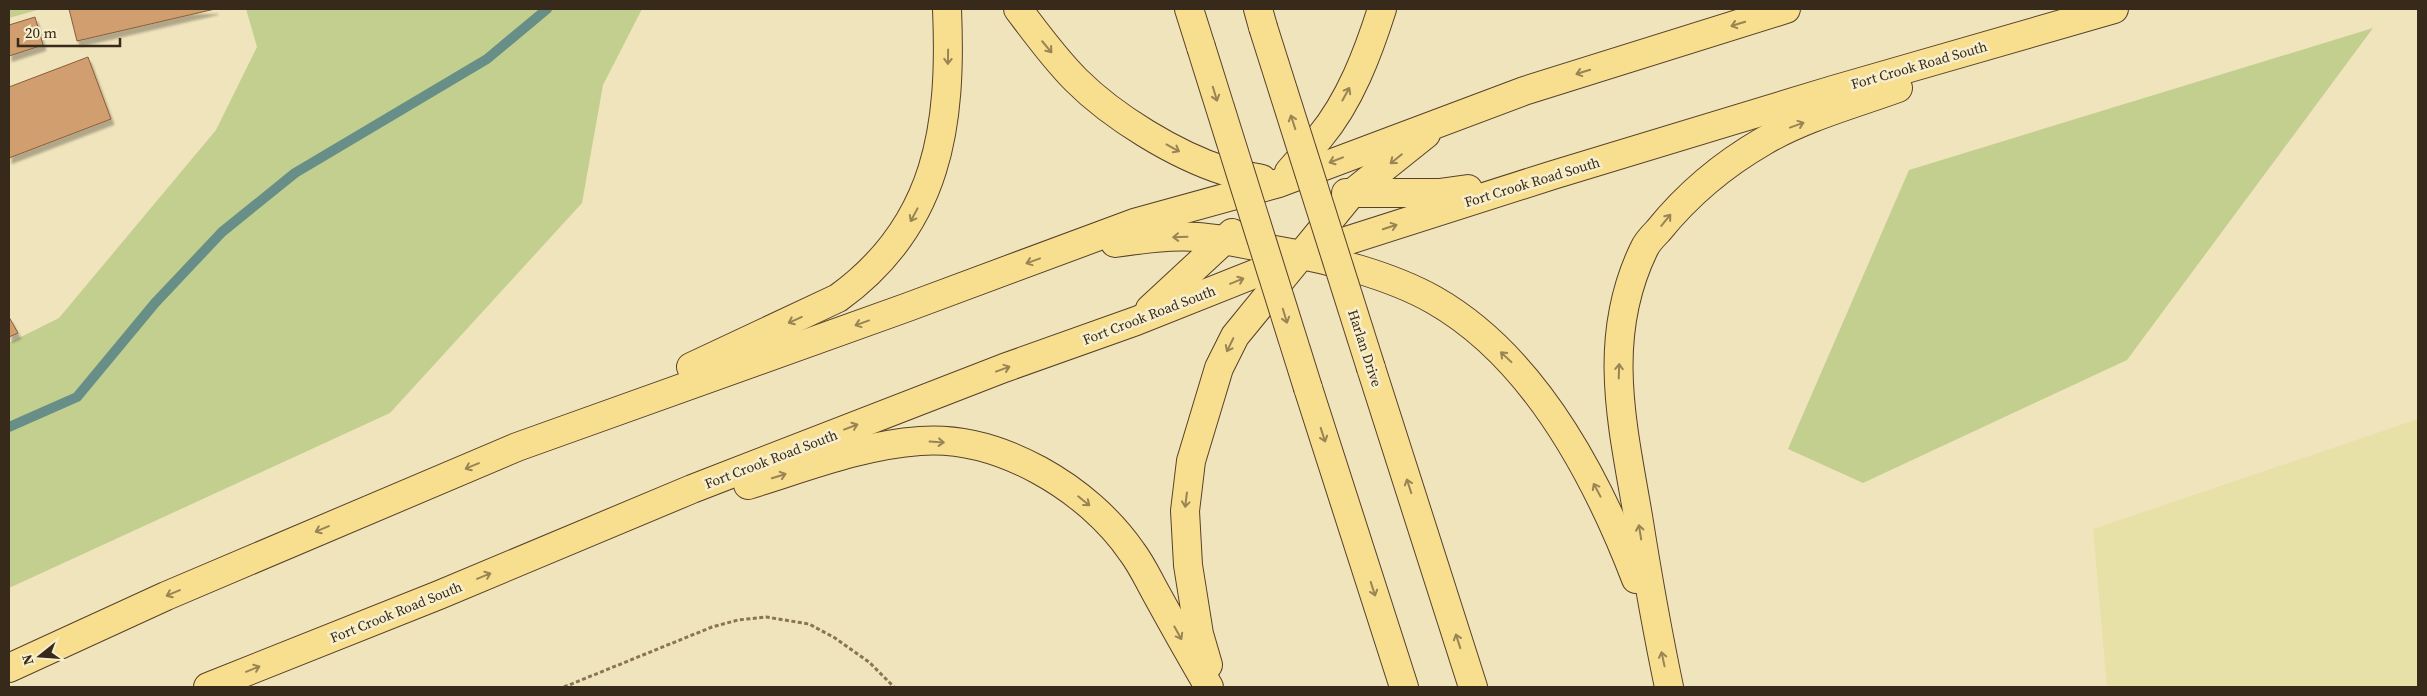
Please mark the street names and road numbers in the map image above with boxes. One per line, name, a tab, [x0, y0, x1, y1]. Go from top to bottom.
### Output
street label: Fort Crook Road South	[1849, 36, 1989, 94]
street label: Fort Crook Road South	[1462, 152, 1602, 212]
street label: Fort Crook Road South	[1080, 280, 1218, 350]
street label: Harlan Drive	[1343, 307, 1387, 389]
street label: Fort Crook Road South	[702, 424, 840, 494]
street label: Fort Crook Road South	[327, 576, 465, 648]

